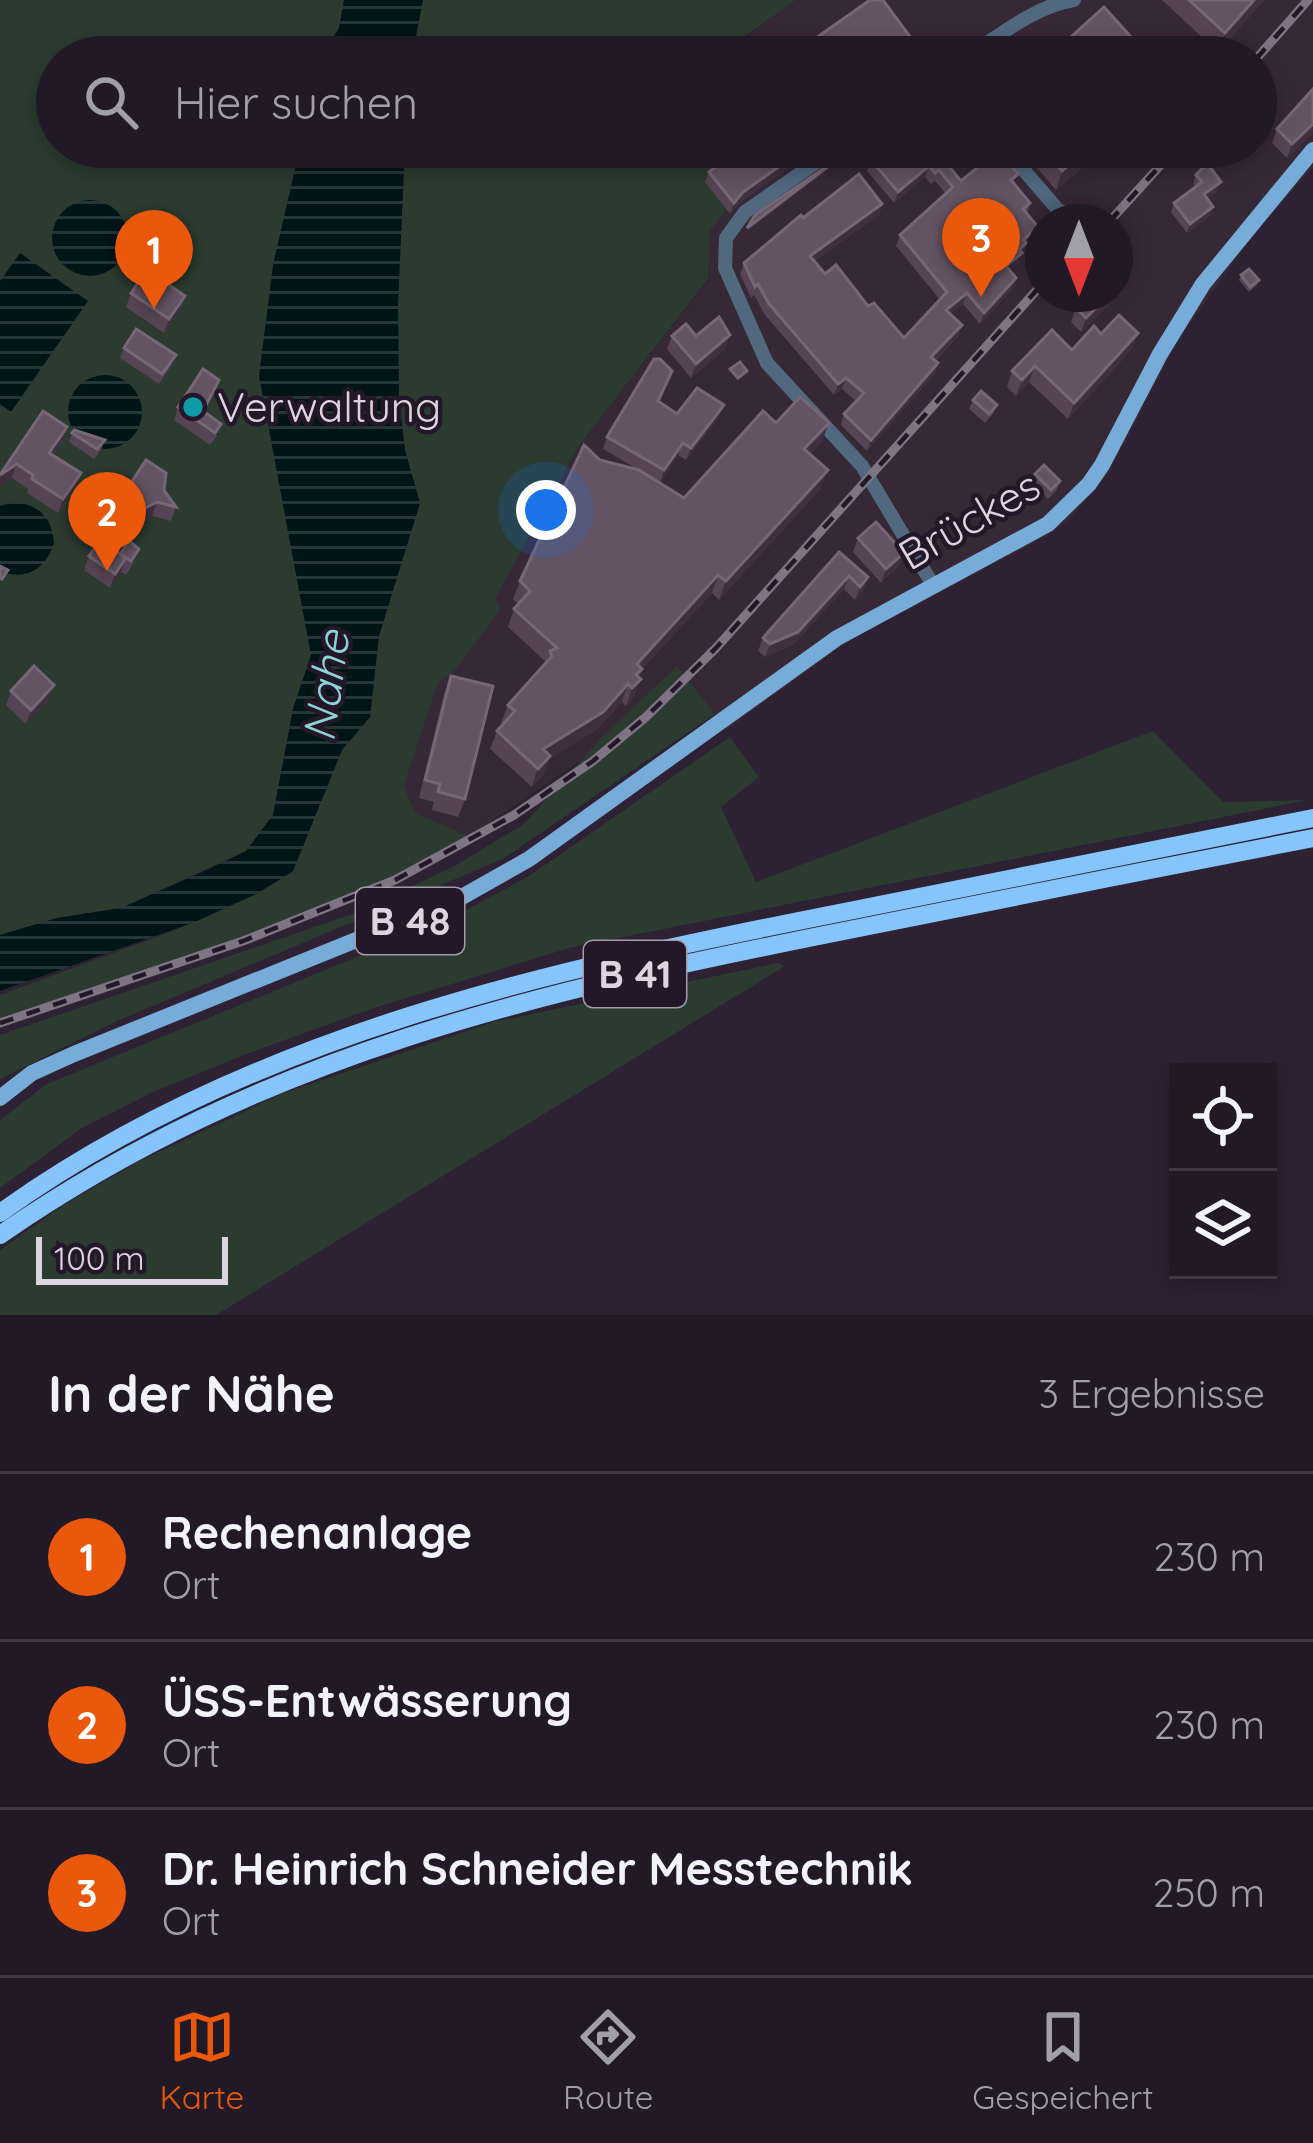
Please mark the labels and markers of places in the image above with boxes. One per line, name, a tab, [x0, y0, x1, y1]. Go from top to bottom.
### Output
pin: 3	[942, 198, 1020, 297]
pin: 1	[115, 210, 193, 309]
place label: Verwaltung	[217, 380, 441, 433]
marker: Verwaltung	[180, 394, 206, 420]
pin: 2	[68, 472, 146, 571]

